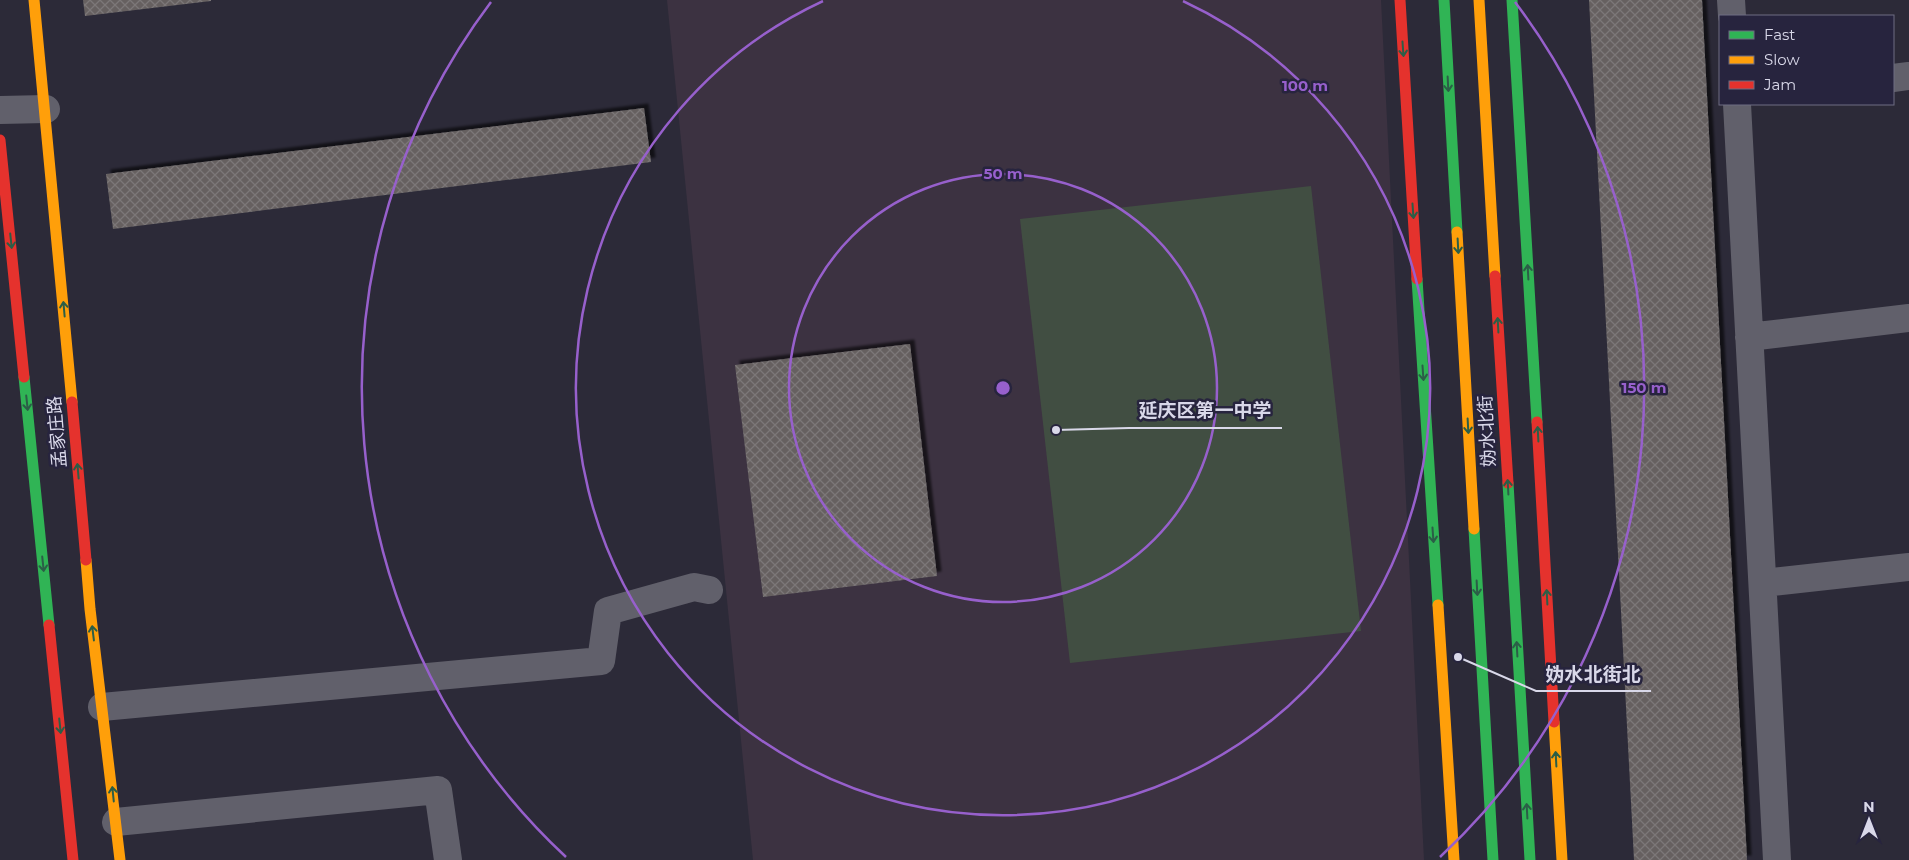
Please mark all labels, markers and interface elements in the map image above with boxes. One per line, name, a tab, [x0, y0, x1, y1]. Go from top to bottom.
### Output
legend	[1719, 15, 1894, 105]
text: Fast	[1764, 25, 1795, 44]
one-way arrow	[1398, 40, 1407, 56]
text: Slow	[1764, 50, 1800, 69]
one-way arrow	[1444, 75, 1453, 91]
text: Jam	[1763, 75, 1796, 94]
text: 100 m	[1282, 76, 1328, 95]
text: 50 m	[983, 164, 1023, 183]
one-way arrow	[1408, 203, 1417, 219]
one-way arrow	[6, 233, 16, 249]
one-way arrow	[1453, 238, 1462, 254]
one-way arrow	[1524, 265, 1533, 281]
one-way arrow	[59, 301, 69, 317]
one-way arrow	[1494, 317, 1503, 333]
one-way arrow	[1419, 365, 1428, 381]
text: 150 m	[1622, 378, 1666, 397]
centre of rings	[994, 379, 1012, 397]
one-way arrow	[22, 394, 32, 410]
callout: 延庆区第一中学	[1129, 394, 1282, 428]
street label: 妫水北街	[1474, 394, 1500, 468]
street label: 孟家庄路	[43, 395, 71, 469]
text: 延庆区第一中学	[1138, 399, 1272, 422]
one-way arrow	[1463, 417, 1472, 433]
one-way arrow	[1533, 427, 1542, 443]
one-way arrow	[73, 463, 83, 479]
one-way arrow	[1503, 479, 1512, 495]
one-way arrow	[1429, 527, 1438, 543]
one-way arrow	[39, 556, 48, 572]
one-way arrow	[1472, 580, 1481, 596]
one-way arrow	[1542, 589, 1551, 605]
one-way arrow	[88, 625, 98, 641]
one-way arrow	[1513, 641, 1522, 657]
callout: 妫水北街北	[1536, 657, 1651, 691]
text: 妫水北街北	[1545, 663, 1641, 686]
one-way arrow	[55, 718, 64, 734]
one-way arrow	[1552, 751, 1561, 767]
one-way arrow	[108, 786, 118, 802]
north arrow	[1844, 795, 1894, 845]
text: N	[1863, 798, 1875, 816]
one-way arrow	[1522, 804, 1531, 820]

